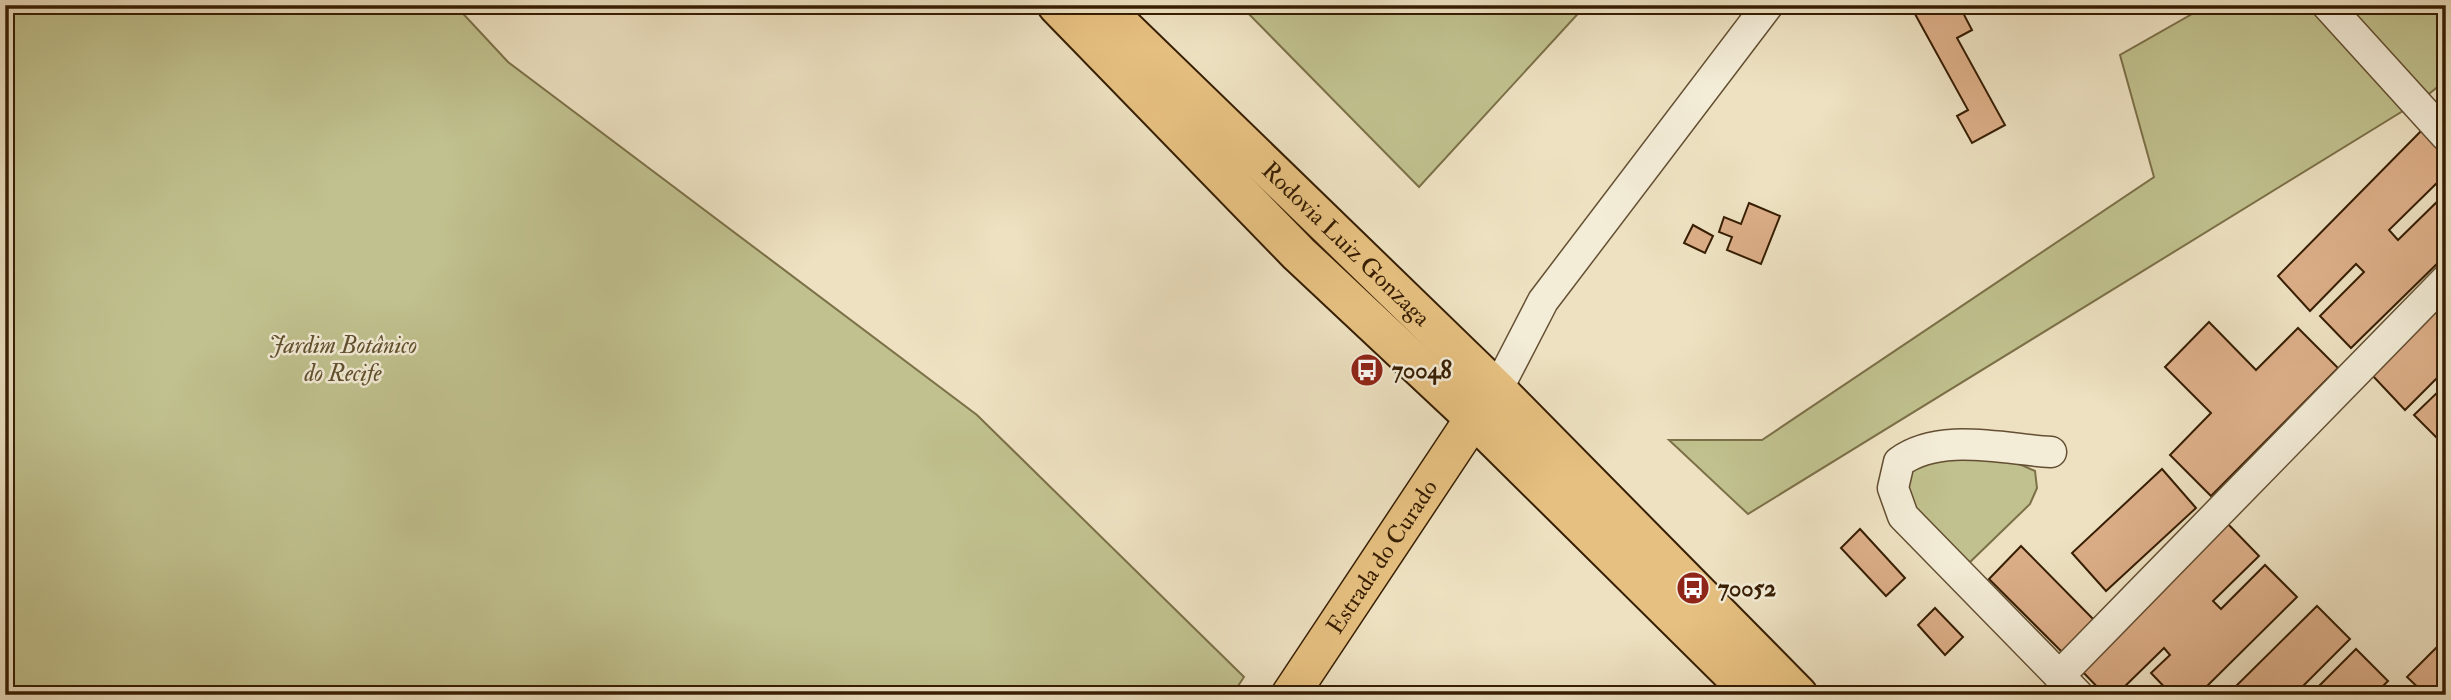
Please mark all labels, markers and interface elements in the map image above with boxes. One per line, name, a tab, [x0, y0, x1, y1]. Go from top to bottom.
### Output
street label: Rodovia Luiz Gonzaga	[1255, 155, 1438, 334]
park label: Jardim Botânico do Recife	[269, 330, 417, 389]
bus stop icon: 70048	[1348, 351, 1386, 389]
place label: 70048	[1392, 355, 1452, 386]
street label: Estrada do Curado	[1319, 473, 1444, 640]
bus stop icon: 70052	[1674, 569, 1712, 607]
place label: 70052	[1718, 573, 1776, 604]

